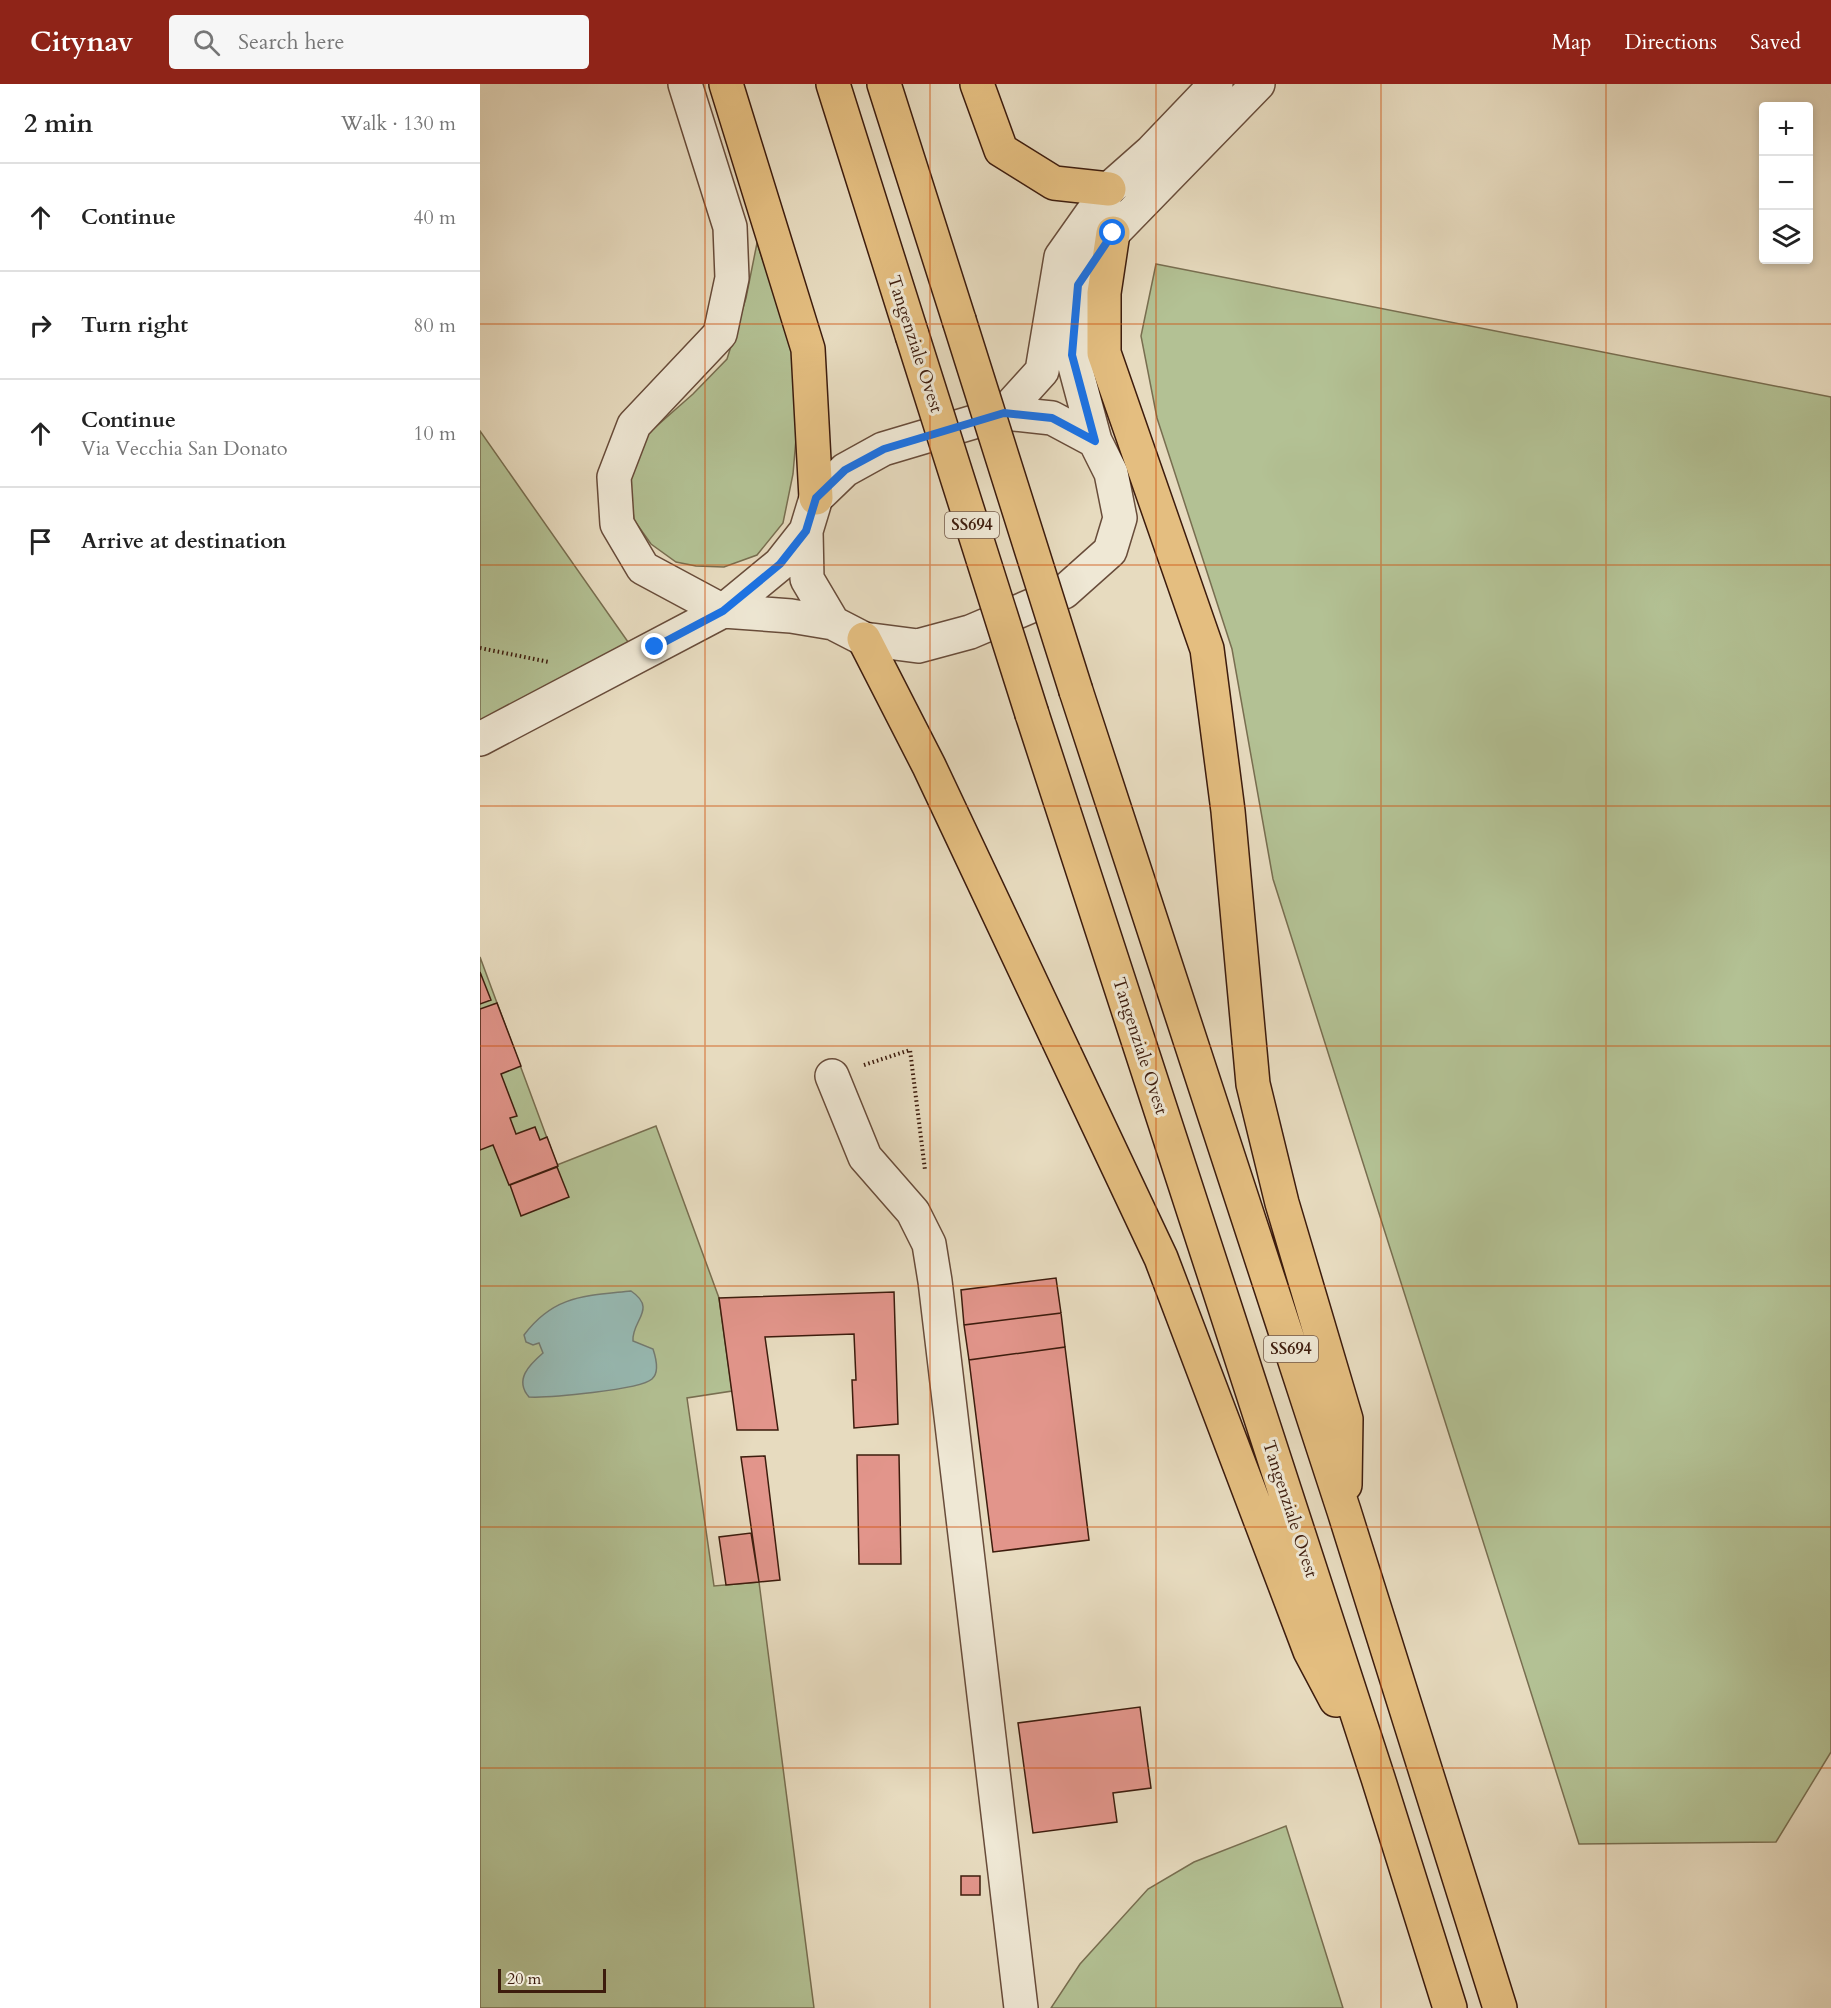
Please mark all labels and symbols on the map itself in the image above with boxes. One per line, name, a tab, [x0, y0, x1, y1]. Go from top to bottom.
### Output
route start	[1099, 219, 1125, 245]
street label: Tangenziale Ovest	[881, 272, 949, 416]
road number: SS694	[945, 512, 999, 538]
route end	[641, 633, 667, 659]
street label: Tangenziale Ovest	[1106, 974, 1174, 1118]
road number: SS694	[1264, 1336, 1318, 1362]
street label: Tangenziale Ovest	[1256, 1437, 1324, 1581]
scale bar	[498, 1966, 606, 1994]

